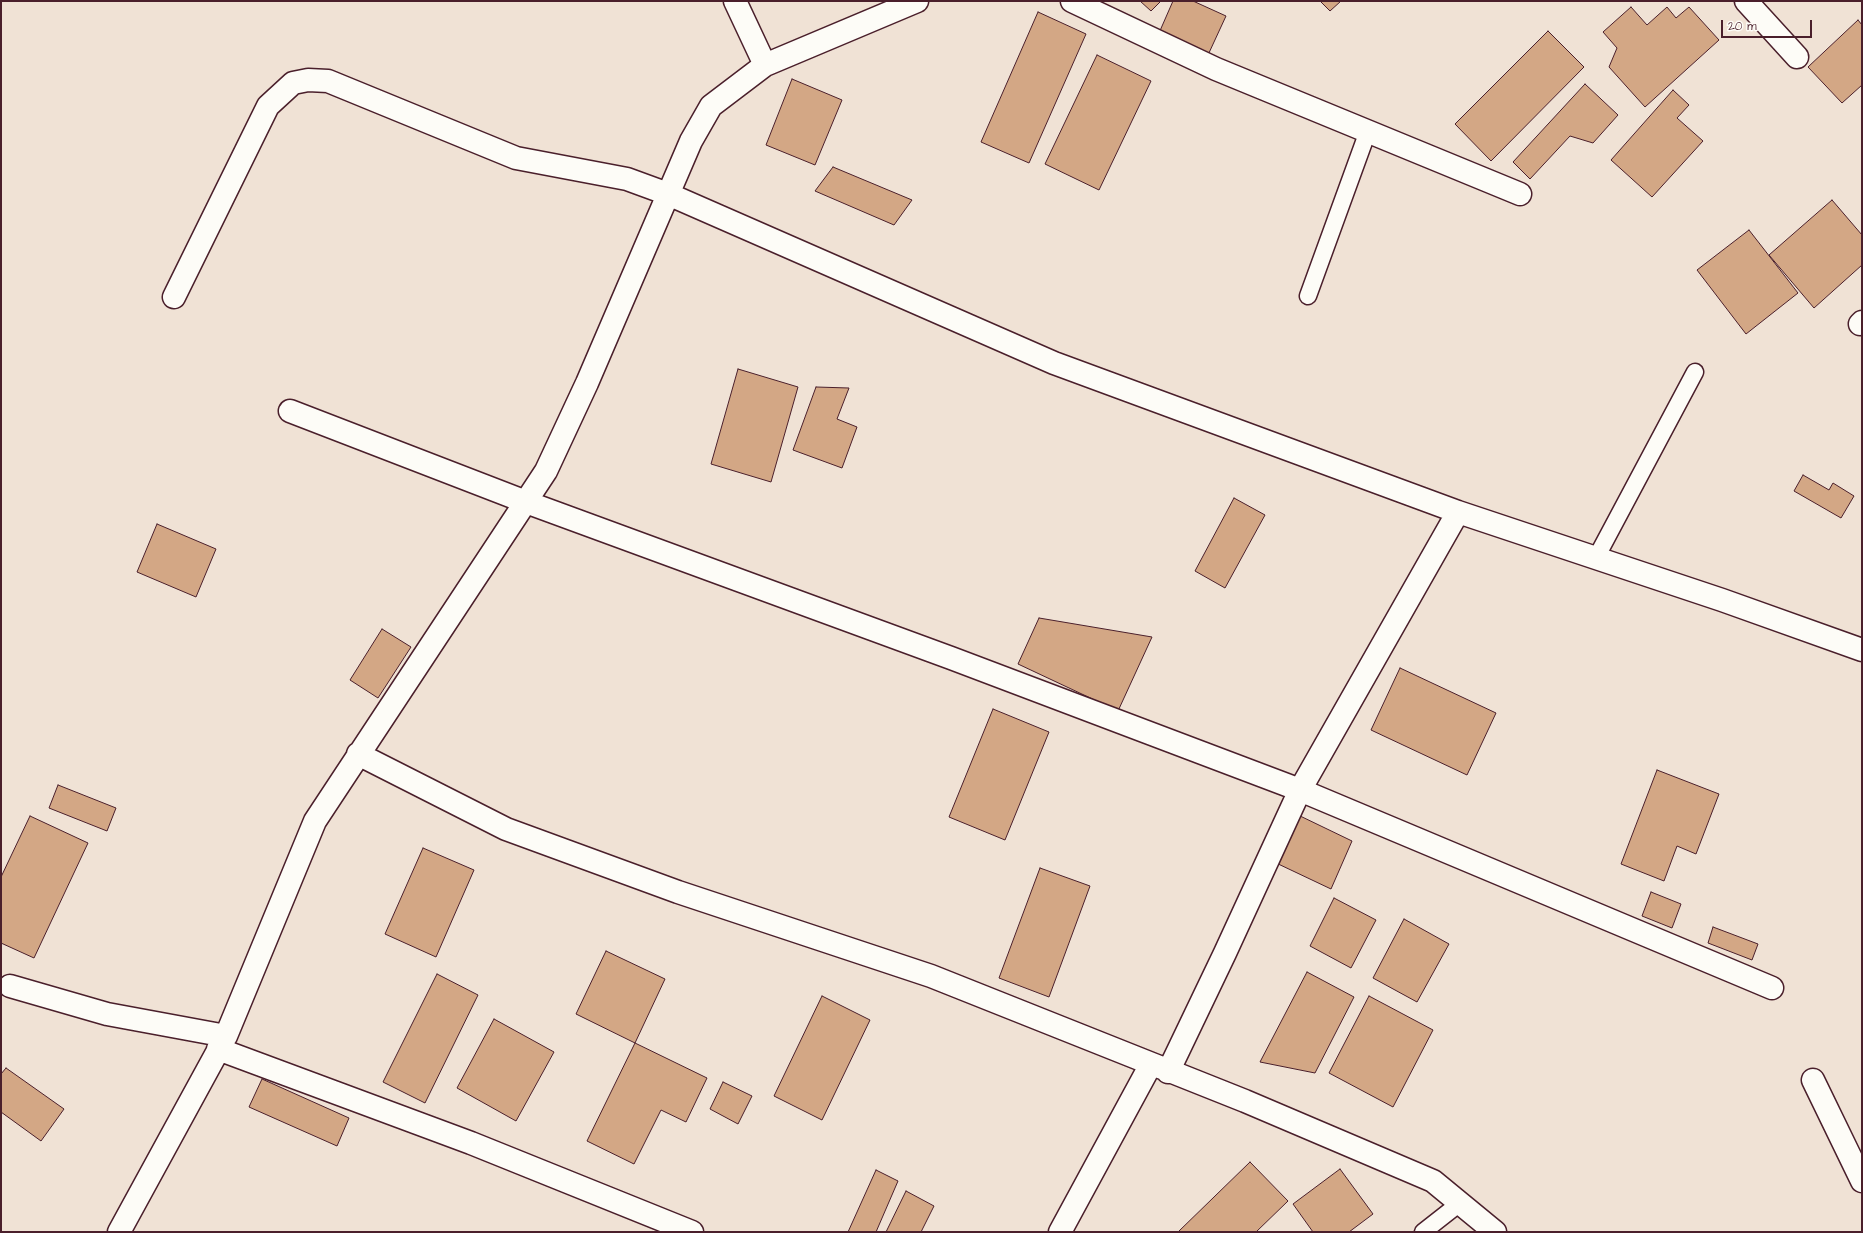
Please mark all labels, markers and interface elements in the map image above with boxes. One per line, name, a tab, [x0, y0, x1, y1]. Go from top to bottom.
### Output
scale bar	[1723, 12, 1814, 38]
text: 20 m	[1728, 18, 1757, 35]

